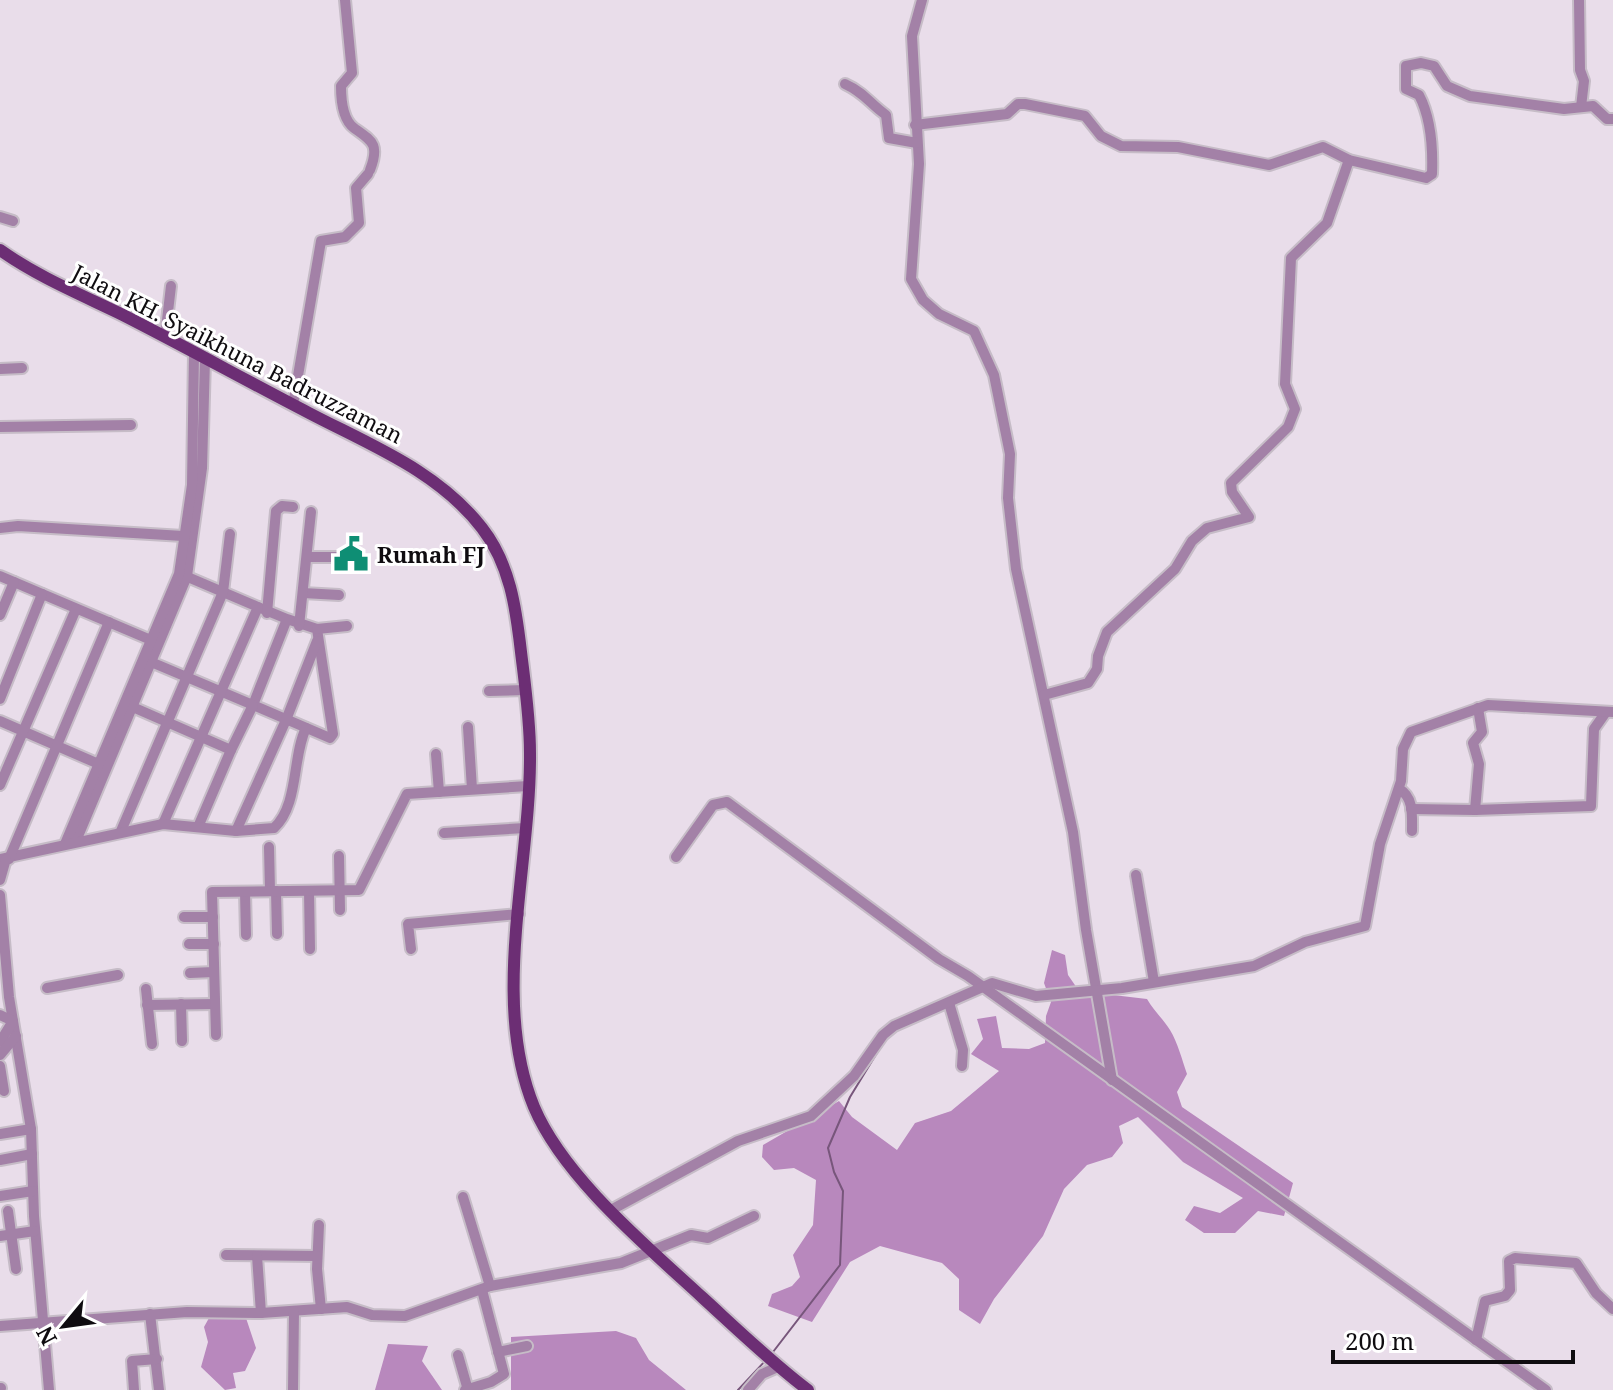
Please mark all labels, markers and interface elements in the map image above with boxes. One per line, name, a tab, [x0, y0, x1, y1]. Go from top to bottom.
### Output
street label: Jalan KH. Syaikhuna Badruzzaman	[67, 256, 408, 450]
public building icon: Rumah FJ	[332, 535, 370, 573]
place label: Rumah FJ	[377, 539, 485, 569]
north arrow	[24, 1286, 104, 1366]
scale bar	[1333, 1314, 1573, 1364]
text: N	[28, 1321, 63, 1351]
text: 200 m	[1345, 1324, 1414, 1357]

